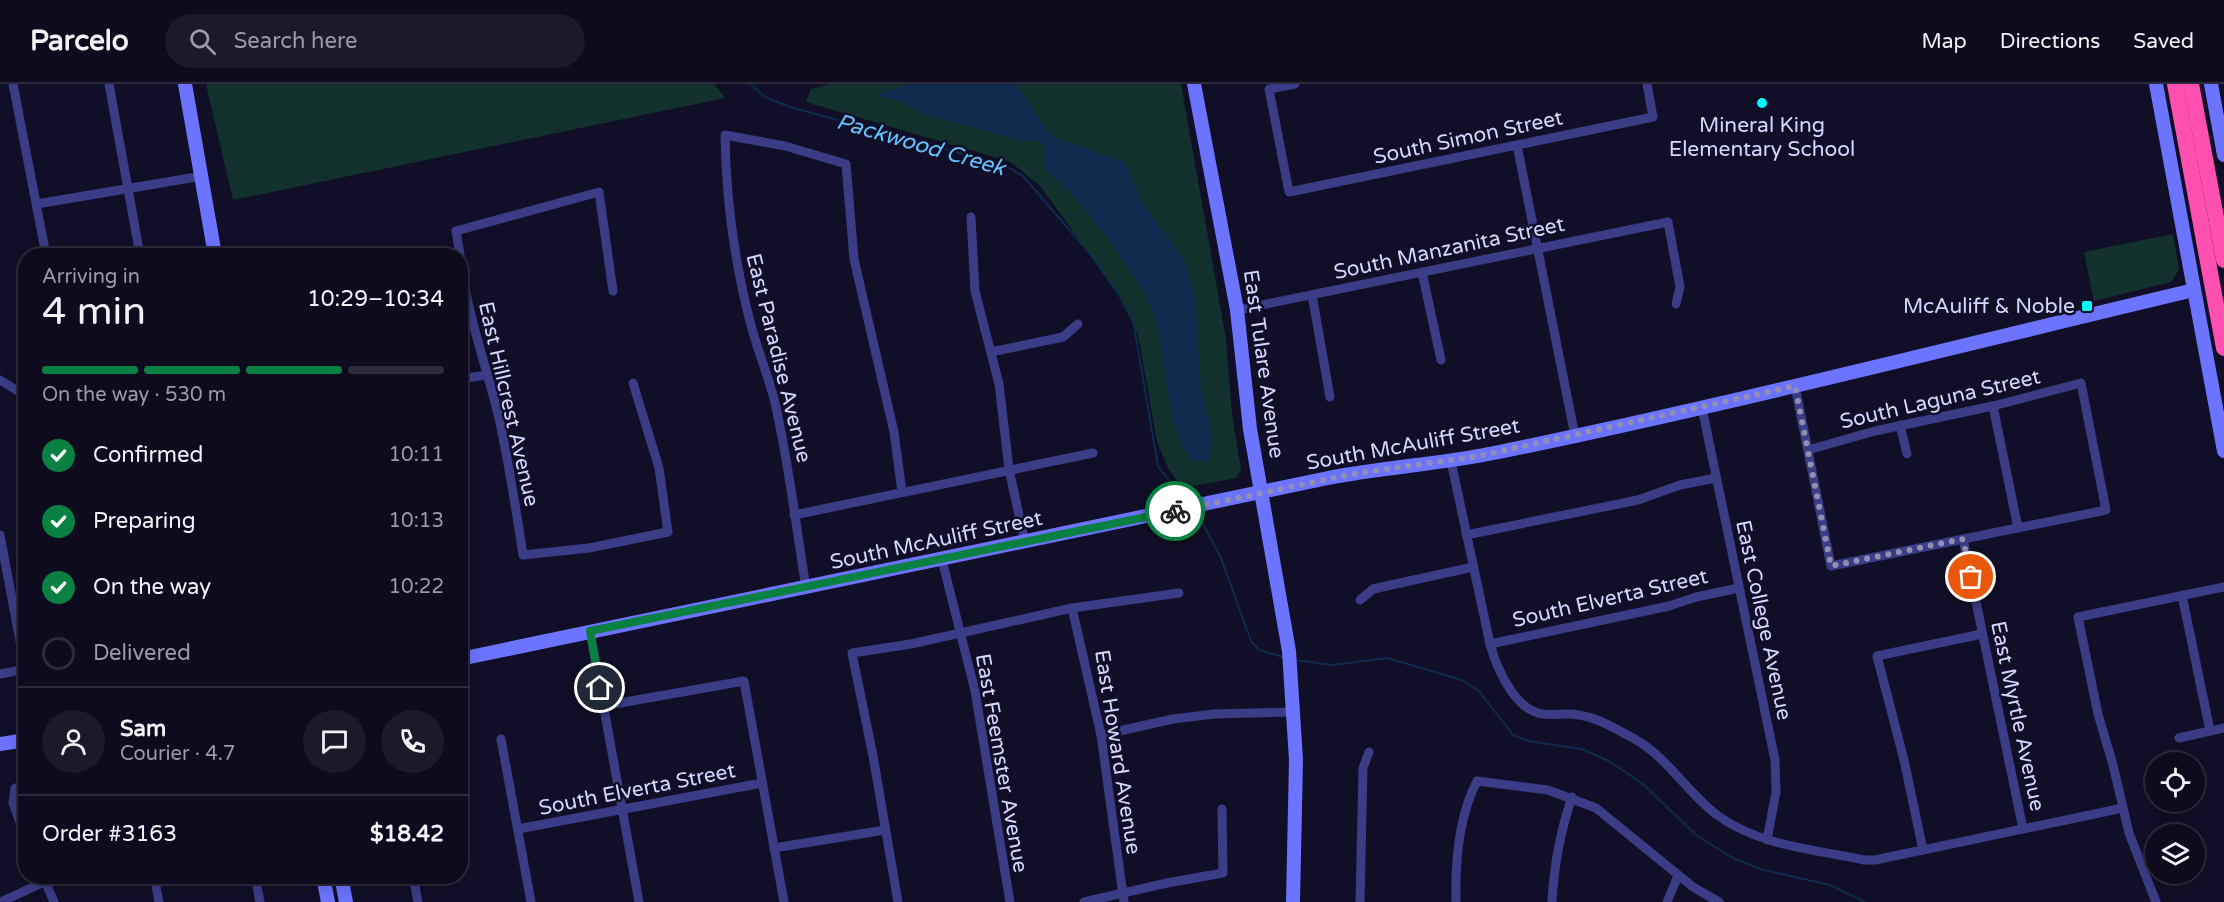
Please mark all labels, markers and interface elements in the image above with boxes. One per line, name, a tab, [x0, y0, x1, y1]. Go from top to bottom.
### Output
search box	[165, 14, 585, 68]
text: Parcelo	[30, 24, 129, 58]
icon: search	[186, 25, 219, 58]
text: Search here	[234, 28, 358, 54]
text: Map	[1921, 29, 1967, 54]
text: Directions	[2000, 29, 2100, 54]
text: Saved	[2133, 29, 2194, 54]
marker: Mineral King Elementary School	[1755, 96, 1769, 110]
street label: South Simon Street	[1371, 105, 1565, 170]
water label: Packwood Creek	[833, 108, 1010, 182]
place label: Mineral King Elementary School	[1669, 113, 1855, 162]
street label: South Manzanita Street	[1331, 212, 1567, 285]
street label: East Paradise Avenue	[740, 251, 817, 465]
text: Arriving in	[42, 265, 140, 289]
street label: East Tulare Avenue	[1238, 268, 1289, 460]
text: 10:29–10:34	[307, 286, 444, 312]
text: 4 min	[42, 288, 146, 335]
place label: McAuliff & Noble	[1903, 294, 2075, 319]
street label: East Hillcrest Avenue	[473, 299, 544, 509]
marker: McAuliff & Noble	[2080, 299, 2094, 313]
street label: South Laguna Street	[1838, 364, 2043, 435]
text: On the way · 530 m	[42, 383, 226, 407]
street label: South McAuliff Street	[1304, 413, 1522, 476]
icon: check	[42, 439, 75, 472]
text: Confirmed	[93, 442, 203, 468]
text: 10:11	[389, 443, 444, 467]
courier	[1145, 481, 1205, 541]
icon: bike	[1159, 495, 1192, 528]
icon: check	[42, 505, 75, 538]
street label: South McAuliff Street	[828, 506, 1044, 575]
text: Preparing	[93, 508, 196, 534]
text: 10:13	[389, 509, 444, 533]
street label: East College Avenue	[1730, 518, 1797, 722]
pin	[1945, 551, 1996, 602]
icon: bag	[1954, 560, 1987, 593]
street label: South Elverta Street	[1510, 564, 1710, 633]
icon: check	[42, 571, 75, 604]
text: On the way	[93, 574, 211, 600]
text: 10:22	[389, 575, 444, 599]
street label: East Myrtle Avenue	[1985, 619, 2050, 814]
text: Delivered	[93, 640, 191, 666]
street label: East Howard Avenue	[1089, 648, 1146, 856]
street label: East Feemster Avenue	[970, 652, 1033, 875]
pin	[574, 662, 625, 713]
icon: home	[583, 671, 616, 704]
button: person	[42, 710, 105, 773]
button: chat	[303, 710, 366, 773]
button: phone	[381, 710, 444, 773]
text: Sam	[120, 716, 166, 742]
text: Courier · 4.7	[120, 742, 235, 766]
map controls	[2145, 752, 2205, 884]
button: locate	[2145, 752, 2205, 812]
street label: South Elverta Street	[537, 758, 737, 821]
text: Order #3163	[42, 821, 177, 847]
text: $18.42	[370, 821, 444, 847]
button: layers	[2145, 824, 2205, 884]

